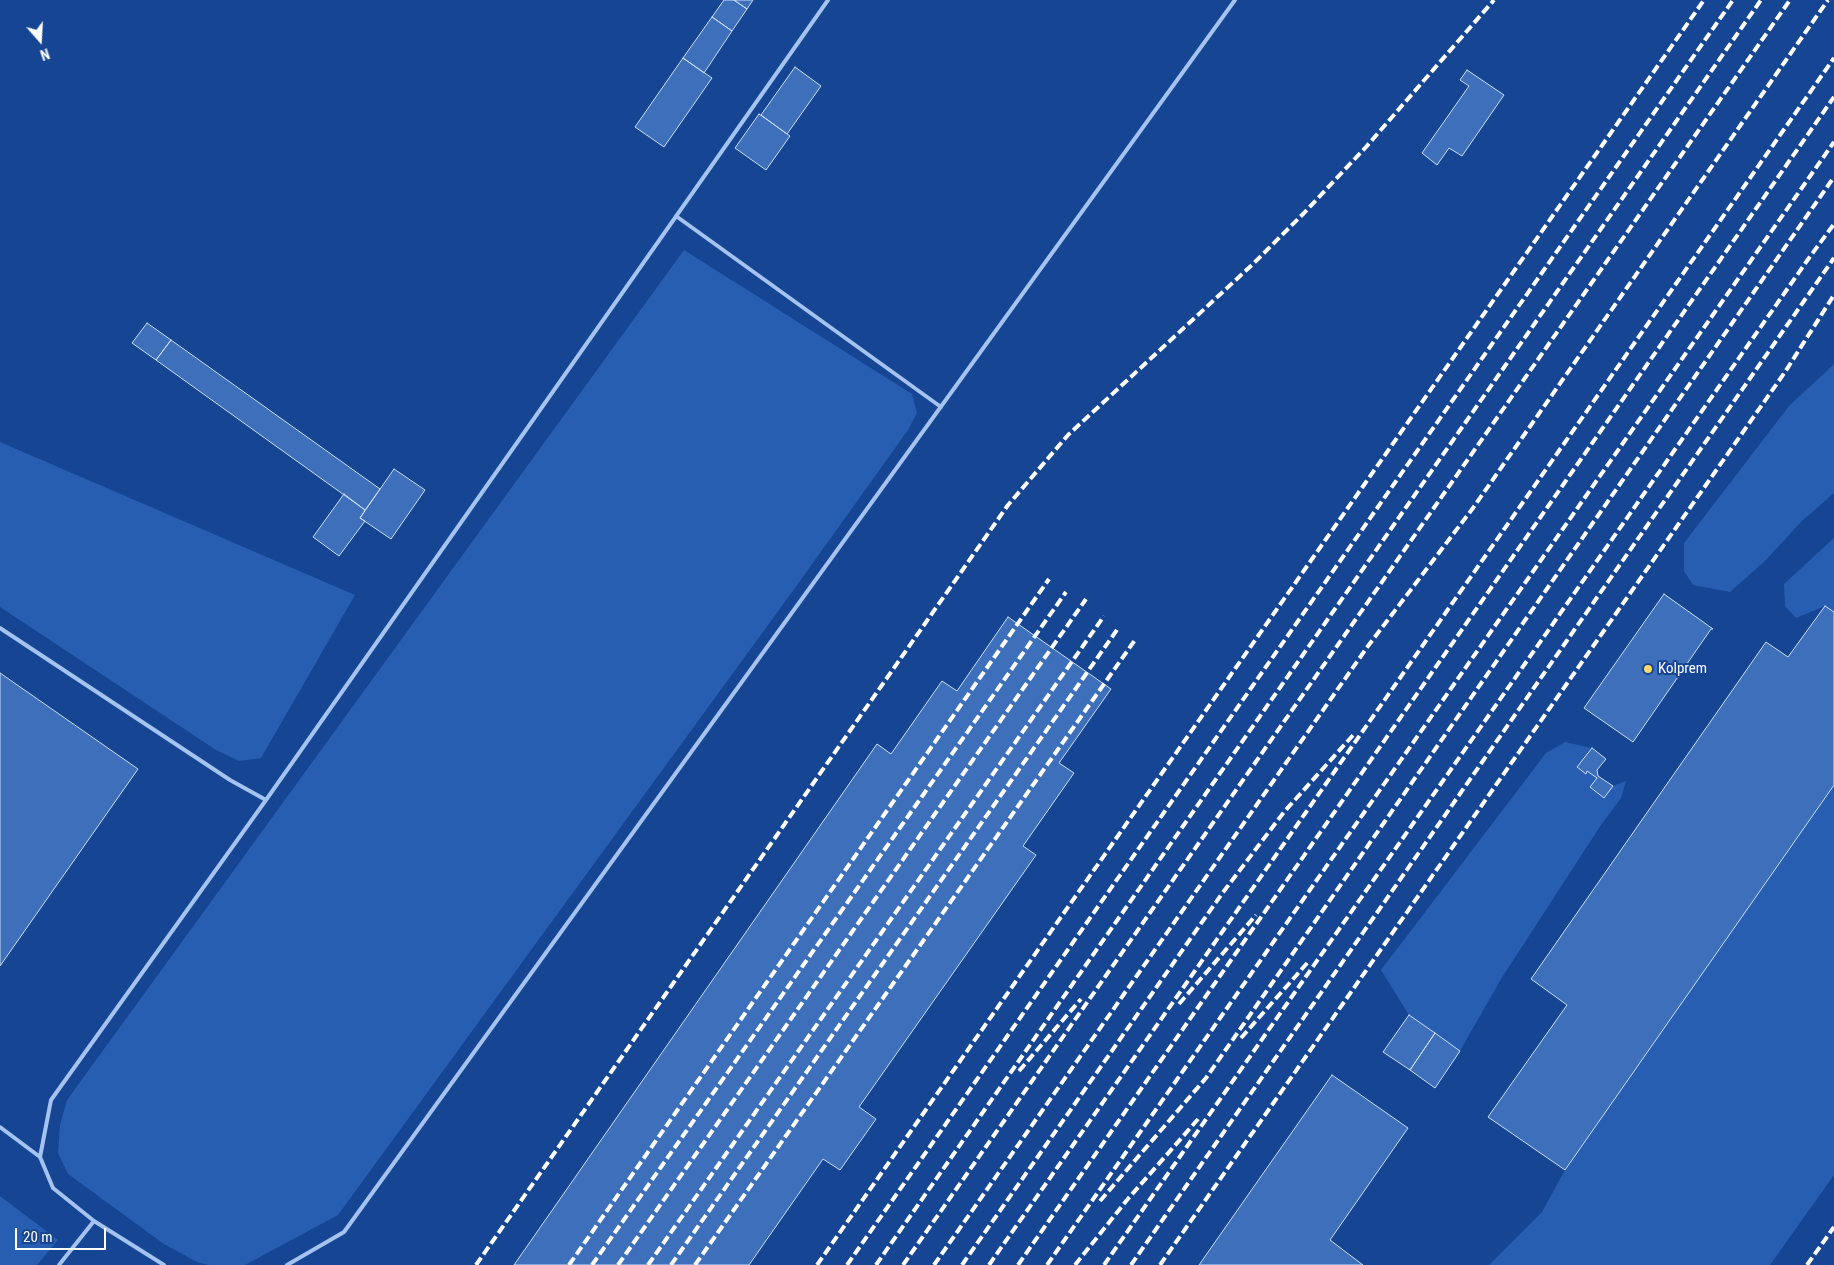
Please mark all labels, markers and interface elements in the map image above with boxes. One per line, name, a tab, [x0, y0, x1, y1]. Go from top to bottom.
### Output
north arrow	[15, 15, 65, 65]
text: N	[38, 45, 52, 63]
place label: Kolprem	[1658, 660, 1707, 678]
marker: Kolprem	[1642, 663, 1654, 675]
scale bar	[18, 1218, 109, 1250]
text: 20 m	[23, 1228, 53, 1246]

